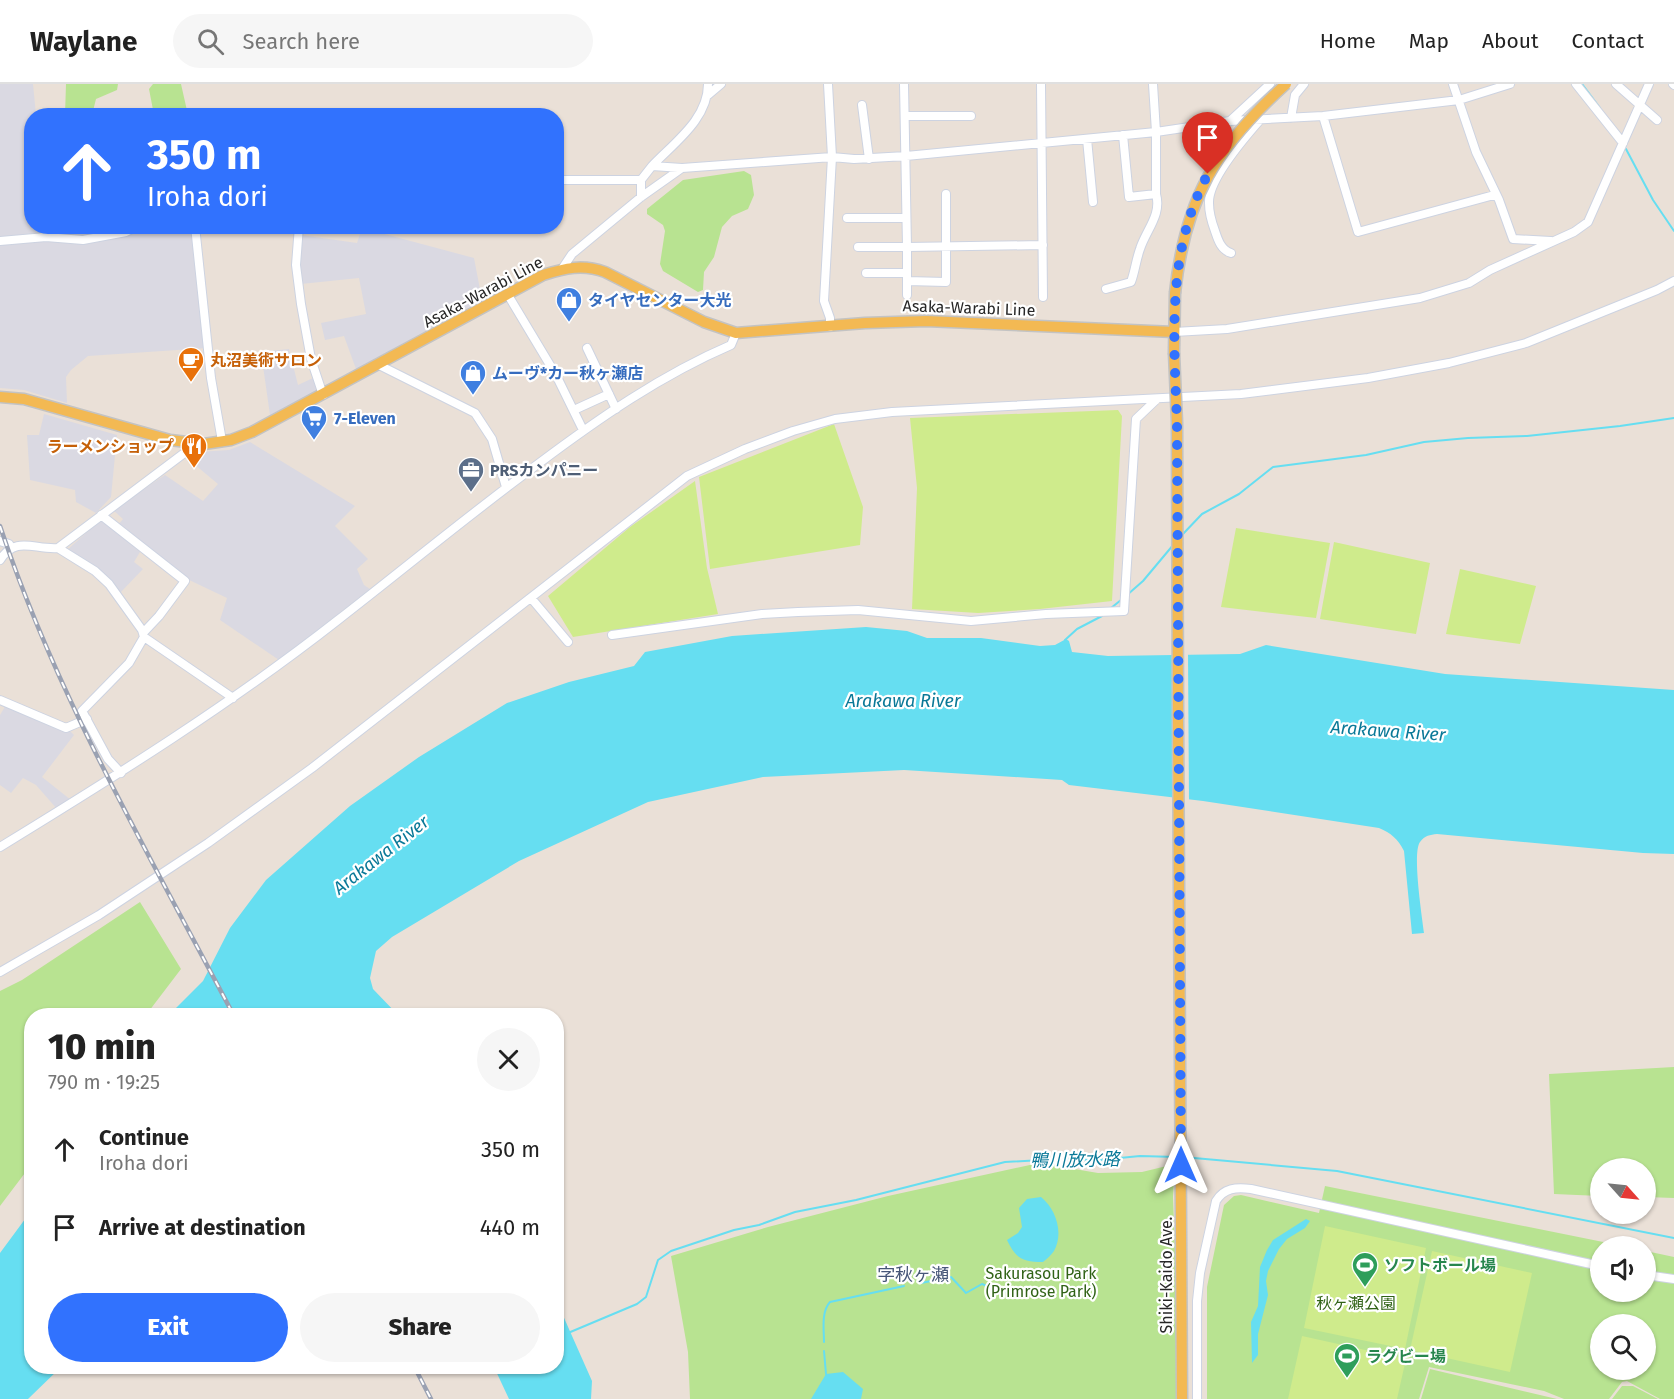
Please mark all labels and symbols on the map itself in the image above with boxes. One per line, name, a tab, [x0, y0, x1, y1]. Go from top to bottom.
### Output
pin	[1182, 112, 1233, 174]
street label: Asaka-Warabi Line	[420, 252, 546, 332]
shop icon: タイヤセンター大光	[554, 285, 584, 323]
place label: タイヤセンター大光	[588, 291, 732, 310]
street label: Asaka-Warabi Line	[902, 296, 1036, 320]
cafe icon: 丸沼美術サロン	[176, 345, 206, 383]
place label: 丸沼美術サロン	[210, 351, 322, 370]
shop icon: ムーヴ*カー秋ヶ瀬店	[458, 358, 488, 396]
place label: ムーヴ*カー秋ヶ瀬店	[492, 364, 643, 383]
supermarket icon: 7-Eleven	[299, 403, 329, 441]
place label: 7-Eleven	[334, 409, 396, 428]
restaurant icon: ラーメンショップ	[179, 431, 209, 469]
place label: ラーメンショップ	[47, 437, 174, 456]
office icon: PRSカンパニー	[456, 455, 486, 493]
place label: PRSカンパニー	[490, 461, 598, 480]
water label: Arakawa River	[844, 690, 962, 712]
water label: Arakawa River	[1329, 716, 1447, 746]
water label: Arakawa River	[328, 810, 434, 900]
position arrow	[1149, 1133, 1213, 1197]
water label: 鴨川放水路	[1030, 1148, 1122, 1172]
north arrow	[1590, 1158, 1656, 1224]
street label: Shiki-Kaido Ave.	[1157, 1216, 1176, 1333]
sports icon: ソフトボール場	[1350, 1250, 1380, 1288]
place label: ソフトボール場	[1384, 1256, 1496, 1275]
district label: 字秋ヶ瀬	[877, 1264, 949, 1286]
park label: Sakurasou Park (Primrose Park)	[986, 1264, 1097, 1301]
park label: 秋ヶ瀬公園	[1316, 1294, 1396, 1313]
sports icon: ラグビー場	[1332, 1341, 1362, 1379]
place label: ラグビー場	[1366, 1347, 1446, 1366]

